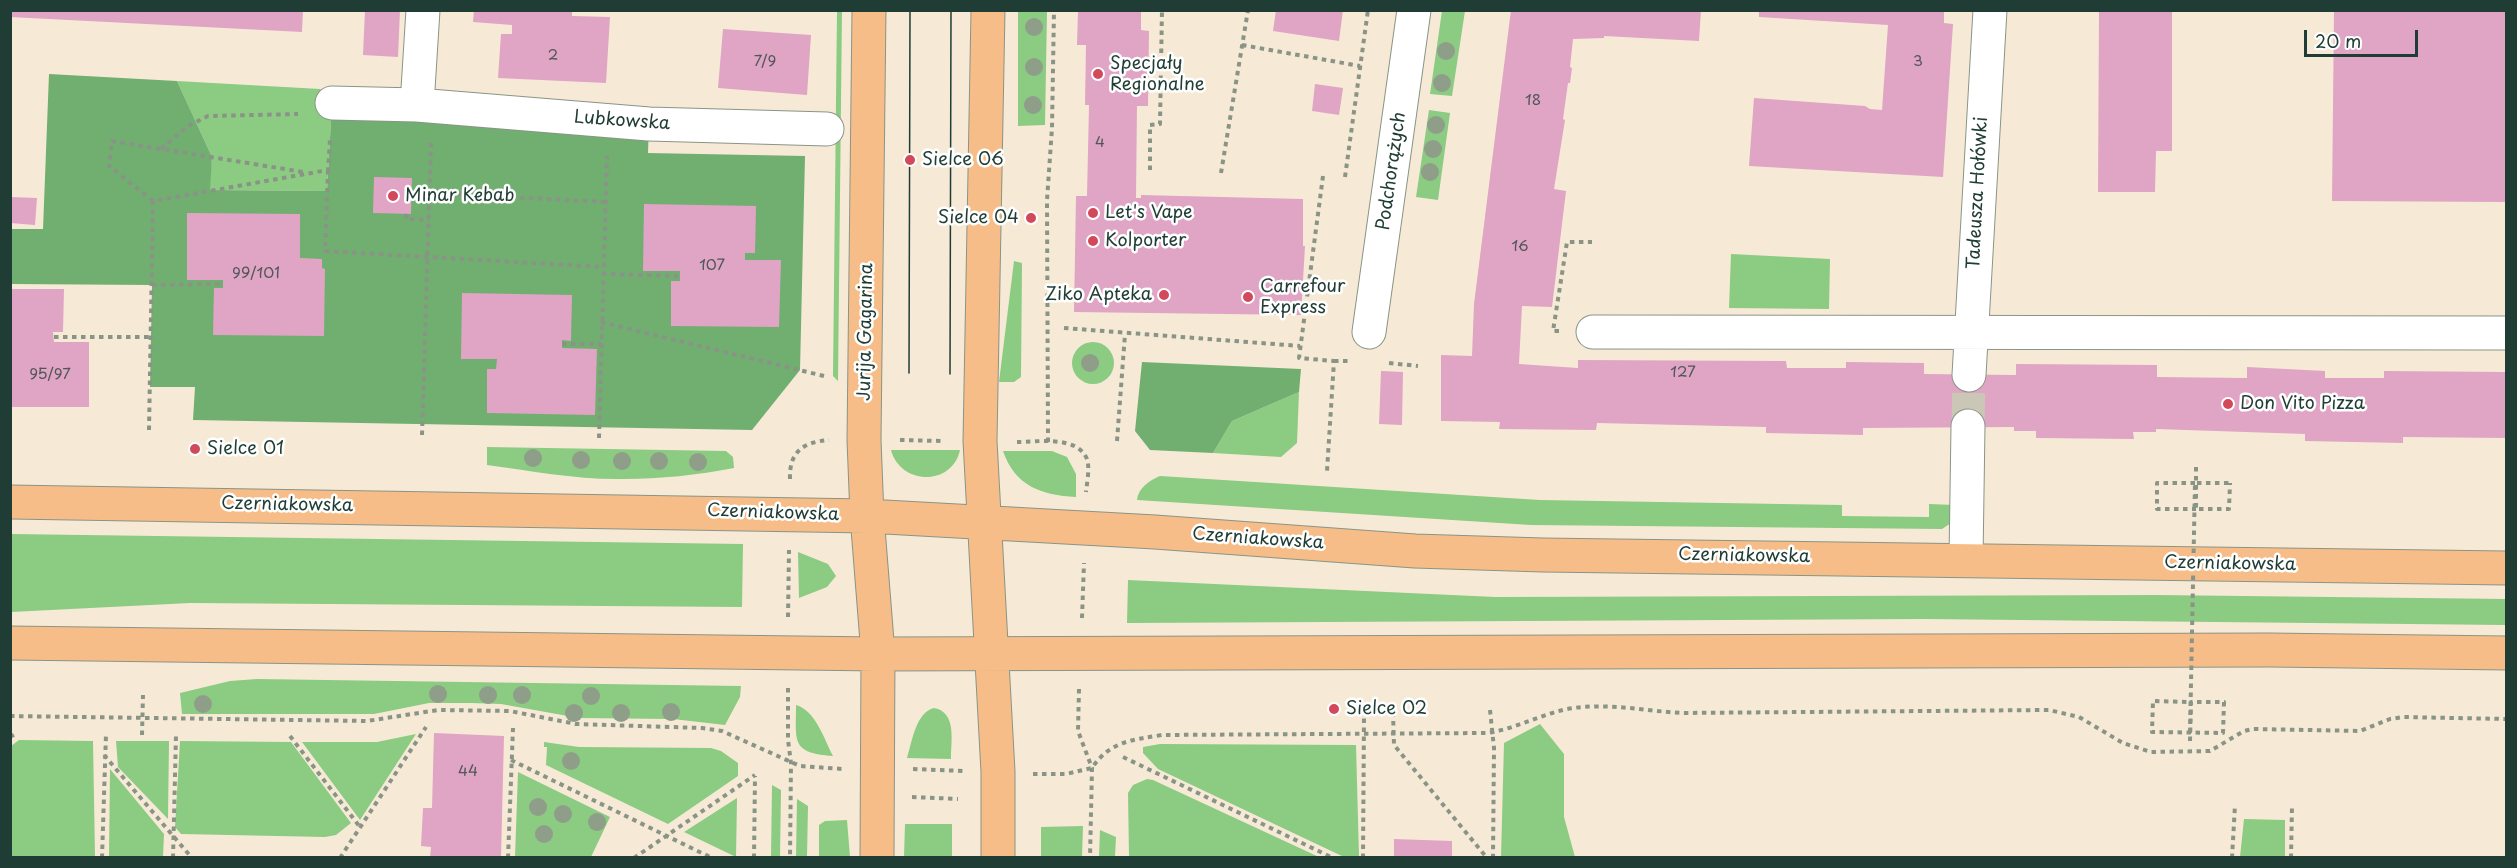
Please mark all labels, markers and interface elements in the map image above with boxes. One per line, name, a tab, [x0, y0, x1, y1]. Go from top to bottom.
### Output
scale bar	[2307, 18, 2421, 56]
text: 20 m	[2315, 27, 2361, 54]
house number: 2	[548, 47, 558, 65]
house number: 7/9	[754, 53, 776, 71]
place label: Specjały Regionalne	[1110, 53, 1205, 96]
house number: 3	[1913, 53, 1923, 71]
marker: Specjały Regionalne	[1091, 67, 1105, 81]
house number: 18	[1525, 92, 1541, 110]
street label: Lubkowska	[573, 107, 671, 135]
street label: Podchorążych	[1373, 111, 1411, 231]
street label: Tadeusza Hołówki	[1963, 116, 1993, 270]
house number: 4	[1095, 134, 1105, 152]
place label: Sielce 06	[922, 149, 1004, 171]
marker: Sielce 06	[903, 153, 917, 167]
place label: Minar Kebab	[405, 185, 514, 207]
marker: Minar Kebab	[386, 189, 400, 203]
place label: Let's Vape	[1105, 202, 1193, 224]
marker: Let's Vape	[1086, 206, 1100, 220]
place label: Sielce 04	[938, 207, 1019, 229]
marker: Sielce 04	[1024, 211, 1038, 225]
place label: Kolporter	[1105, 230, 1186, 252]
marker: Kolporter	[1086, 234, 1100, 248]
house number: 16	[1511, 238, 1529, 256]
house number: 107	[699, 257, 725, 275]
street label: Jurija Gagarina	[854, 263, 878, 401]
house number: 99/101	[232, 265, 280, 283]
place label: Carrefour Express	[1260, 276, 1345, 318]
place label: Ziko Apteka	[1045, 284, 1152, 306]
marker: Ziko Apteka	[1157, 288, 1171, 302]
marker: Carrefour Express	[1241, 290, 1255, 304]
house number: 127	[1670, 364, 1696, 382]
house number: 95/97	[29, 366, 71, 384]
place label: Don Vito Pizza	[2240, 393, 2365, 415]
marker: Don Vito Pizza	[2221, 397, 2235, 411]
place label: Sielce 01	[207, 438, 284, 460]
marker: Sielce 01	[188, 442, 202, 456]
street label: Czerniakowska	[221, 493, 353, 517]
street label: Czerniakowska	[707, 500, 839, 526]
street label: Czerniakowska	[1191, 524, 1325, 554]
street label: Czerniakowska	[1678, 544, 1810, 568]
street label: Czerniakowska	[2164, 552, 2296, 576]
place label: Sielce 02	[1346, 698, 1427, 720]
marker: Sielce 02	[1327, 702, 1341, 716]
house number: 44	[458, 763, 478, 781]

